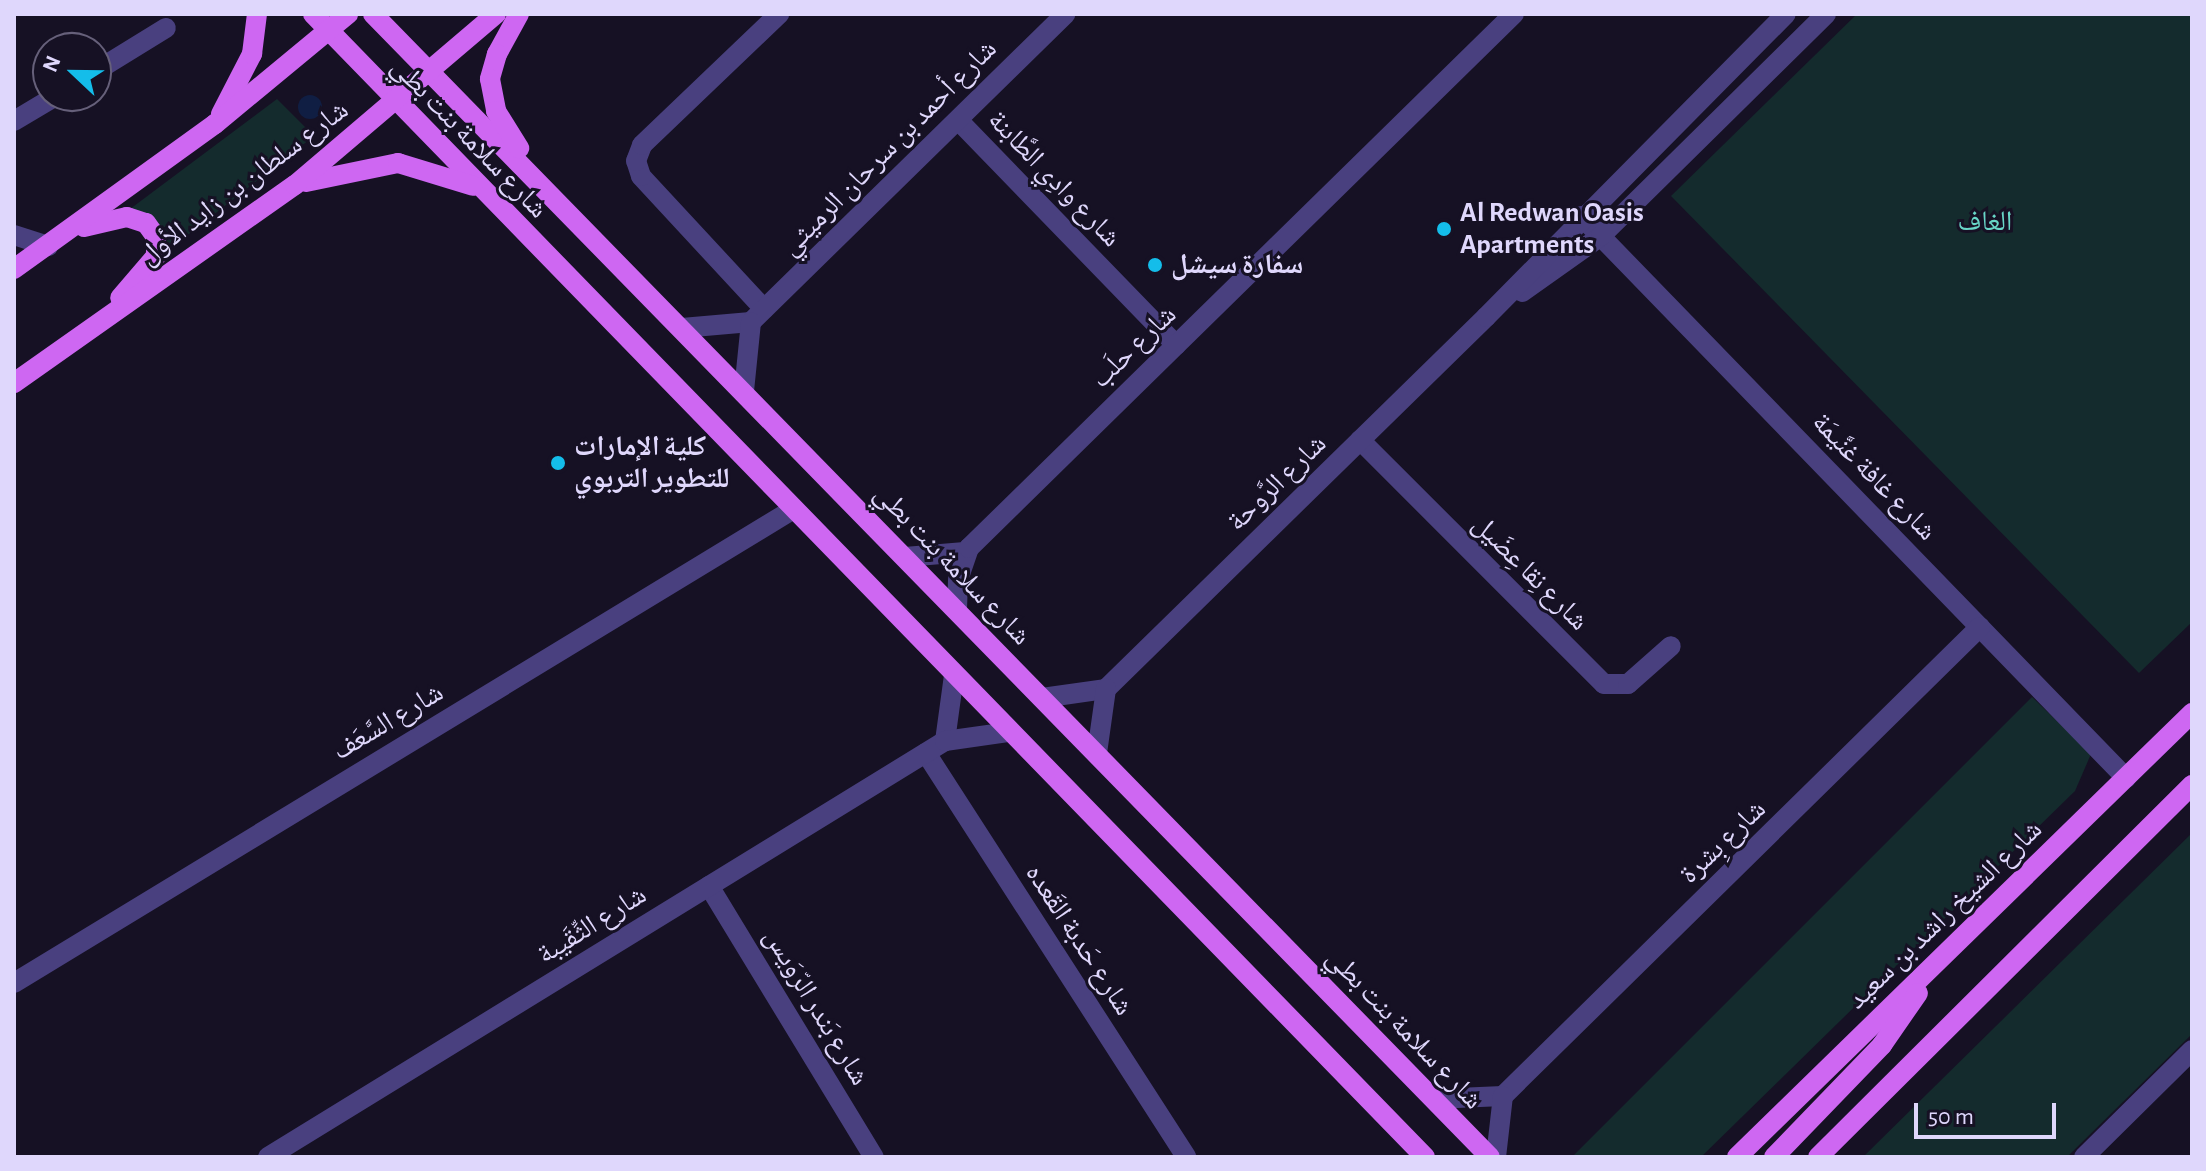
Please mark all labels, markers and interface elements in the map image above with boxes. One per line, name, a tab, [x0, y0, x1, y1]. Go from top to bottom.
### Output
north arrow	[32, 32, 112, 112]
street label: شارع أحمد بن سرحان الرميثي	[774, 33, 1004, 263]
street label: شارع سلامة بنت بطي	[384, 50, 554, 226]
text: N	[39, 53, 65, 75]
street label: شارع سلطان بن زايد الأول	[133, 93, 355, 273]
street label: شارع وادِي الطَّابنة	[980, 104, 1128, 254]
place label: Al Redwan Oasis Apartments	[1460, 196, 1644, 262]
park label: الغاف	[1957, 205, 2013, 239]
marker: Al Redwan Oasis Apartments	[1435, 220, 1453, 238]
place label: سفارة سيشل	[1171, 248, 1303, 282]
marker: سفارة سيشل	[1146, 256, 1164, 274]
street label: شارع حلَب	[1084, 298, 1184, 396]
street label: شارع غافة غنَّيمَة	[1805, 406, 1943, 548]
street label: شارع الرَّوحة	[1220, 427, 1334, 539]
place label: كلية الإمارات للتطوير التربوي	[574, 430, 730, 496]
marker: كلية الإمارات للتطوير التربوي	[549, 454, 567, 472]
street label: شارع سلامة بنت بطي	[867, 477, 1037, 653]
street label: شارع نِقا عِضَيل	[1465, 508, 1595, 638]
street label: شارع السَّعَف	[326, 676, 450, 768]
street label: شارع بِشرة	[1673, 793, 1773, 891]
street label: شارع الشيخ راشد بن سعيد	[1840, 813, 2050, 1017]
street label: شارع حَدبة القَعده	[1018, 858, 1140, 1022]
street label: شارع الثِّقَيبة	[531, 878, 653, 972]
street label: شارع بَندر الرّوَيس	[756, 922, 876, 1092]
street label: شارع سلامة بنت بطي	[1319, 941, 1489, 1117]
scale bar	[1918, 1087, 2060, 1137]
text: 50 m	[1928, 1105, 1974, 1129]

